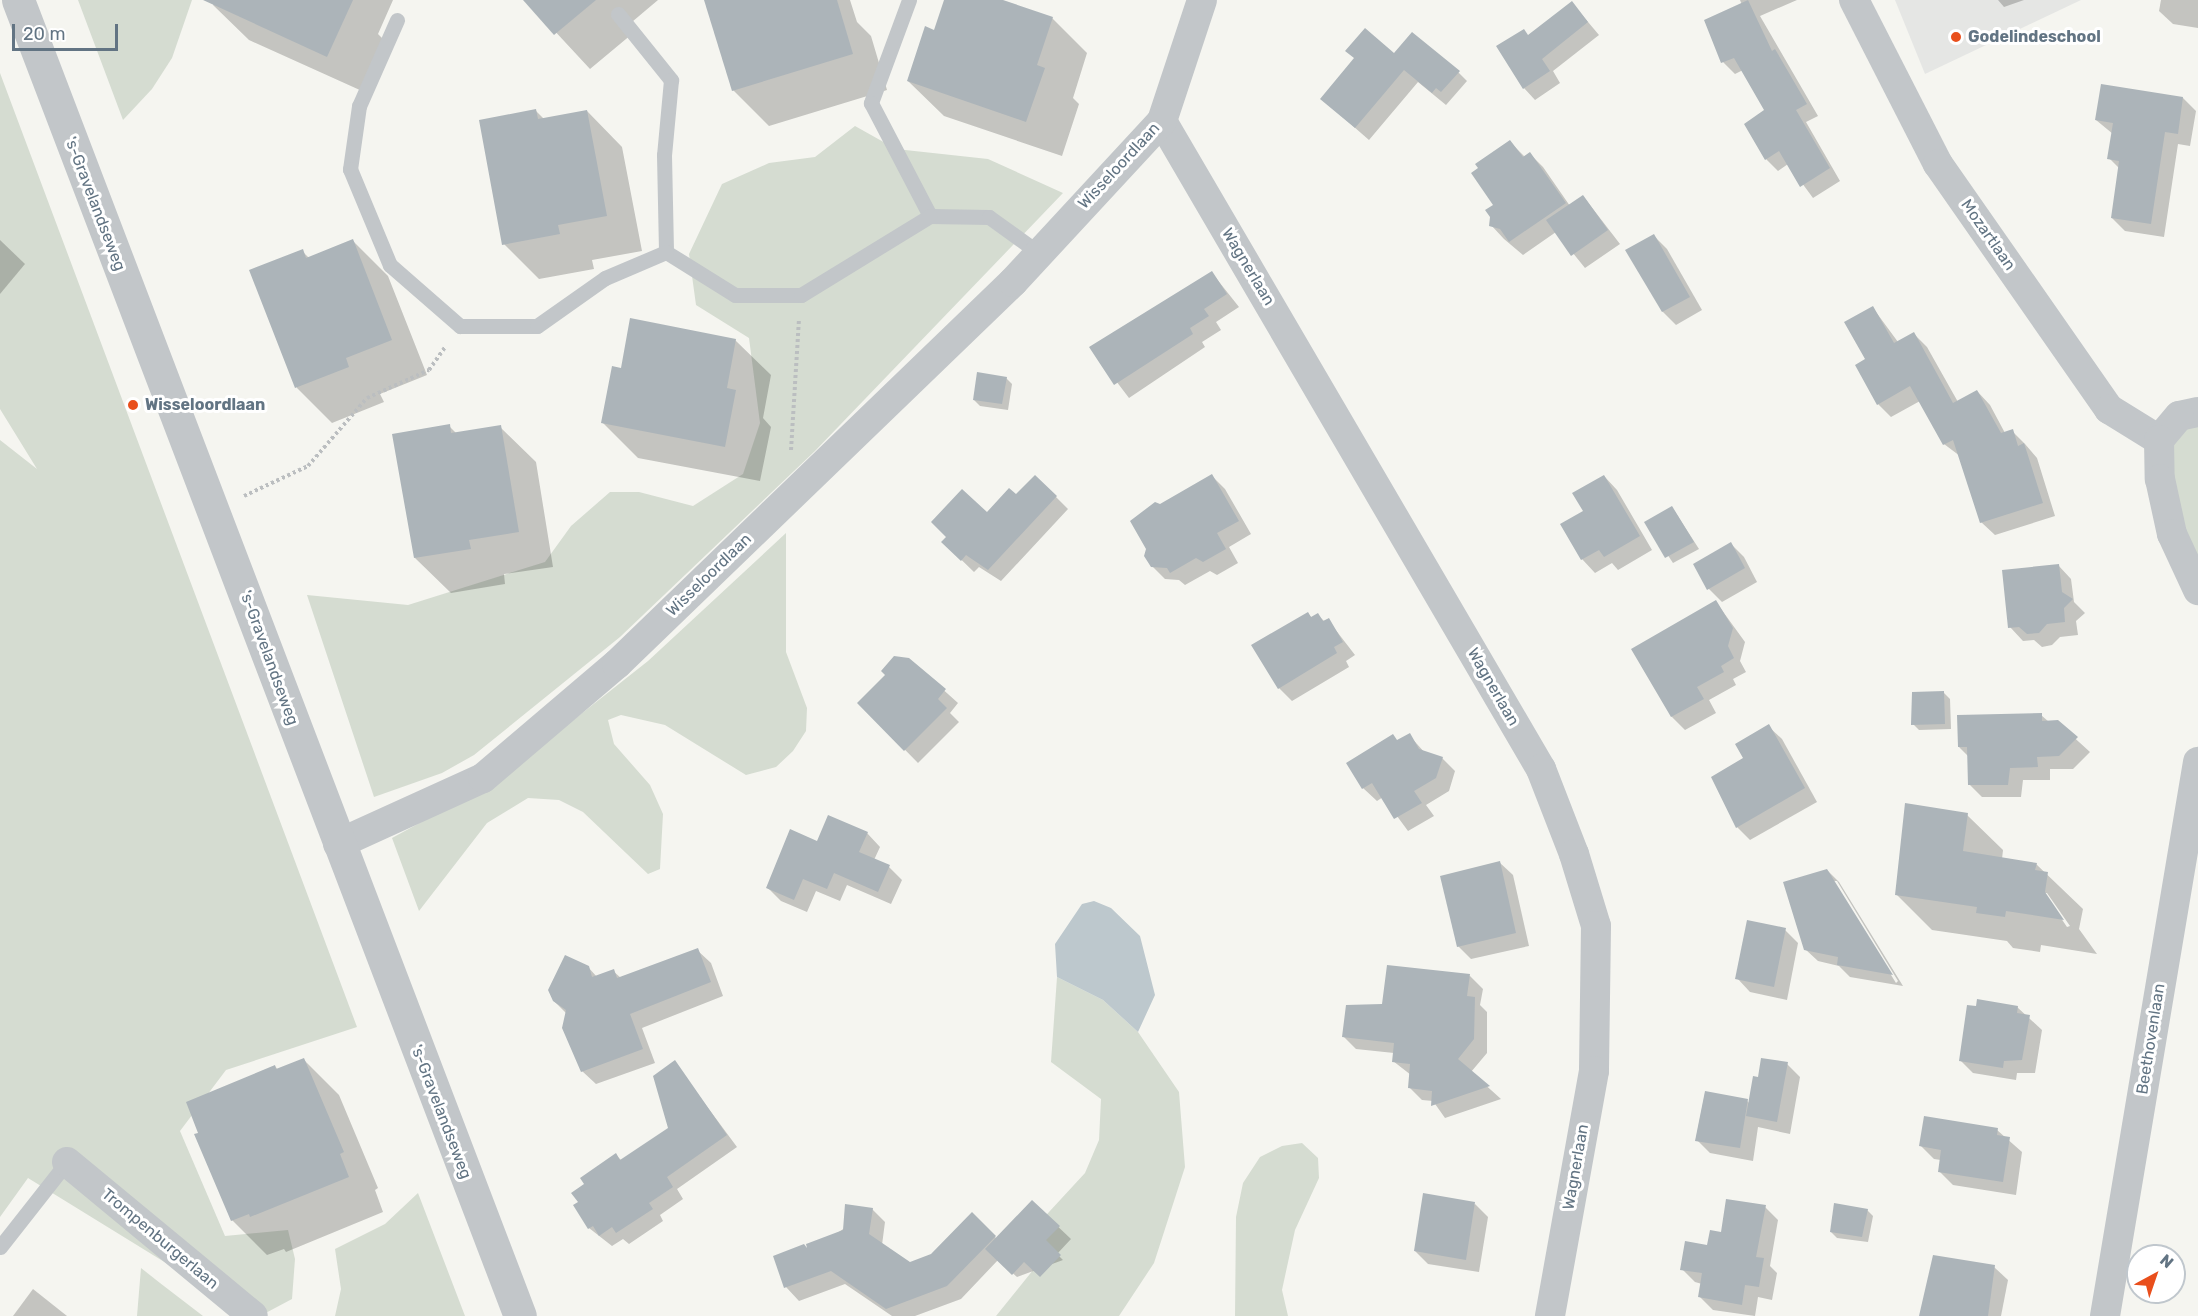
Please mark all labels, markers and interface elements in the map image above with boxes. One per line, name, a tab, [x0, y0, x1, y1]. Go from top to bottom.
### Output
scale bar	[15, 12, 122, 50]
text: 20 m	[23, 23, 65, 45]
place label: Godelindeschool	[1968, 27, 2101, 47]
marker: Godelindeschool	[1949, 30, 1963, 44]
street label: Wisseloordlaan	[1074, 119, 1164, 213]
street label: 's-Gravelandseweg	[61, 134, 129, 274]
street label: Mozartlaan	[1957, 196, 2019, 274]
street label: Wagnerlaan	[1217, 225, 1279, 309]
place label: Wisseloordlaan	[145, 395, 265, 415]
marker: Wisseloordlaan	[126, 398, 140, 412]
street label: Wisseloordlaan	[662, 530, 756, 620]
street label: 's-Gravelandseweg	[236, 588, 302, 728]
street label: Wagnerlaan	[1463, 645, 1523, 729]
street label: Beethovenlaan	[2133, 982, 2169, 1096]
street label: 's-Gravelandseweg	[407, 1042, 475, 1182]
street label: Wagnerlaan	[1559, 1123, 1593, 1211]
street label: Trompenburgerlaan	[98, 1185, 222, 1293]
north arrow	[2126, 1244, 2186, 1304]
text: N	[2156, 1250, 2177, 1272]

